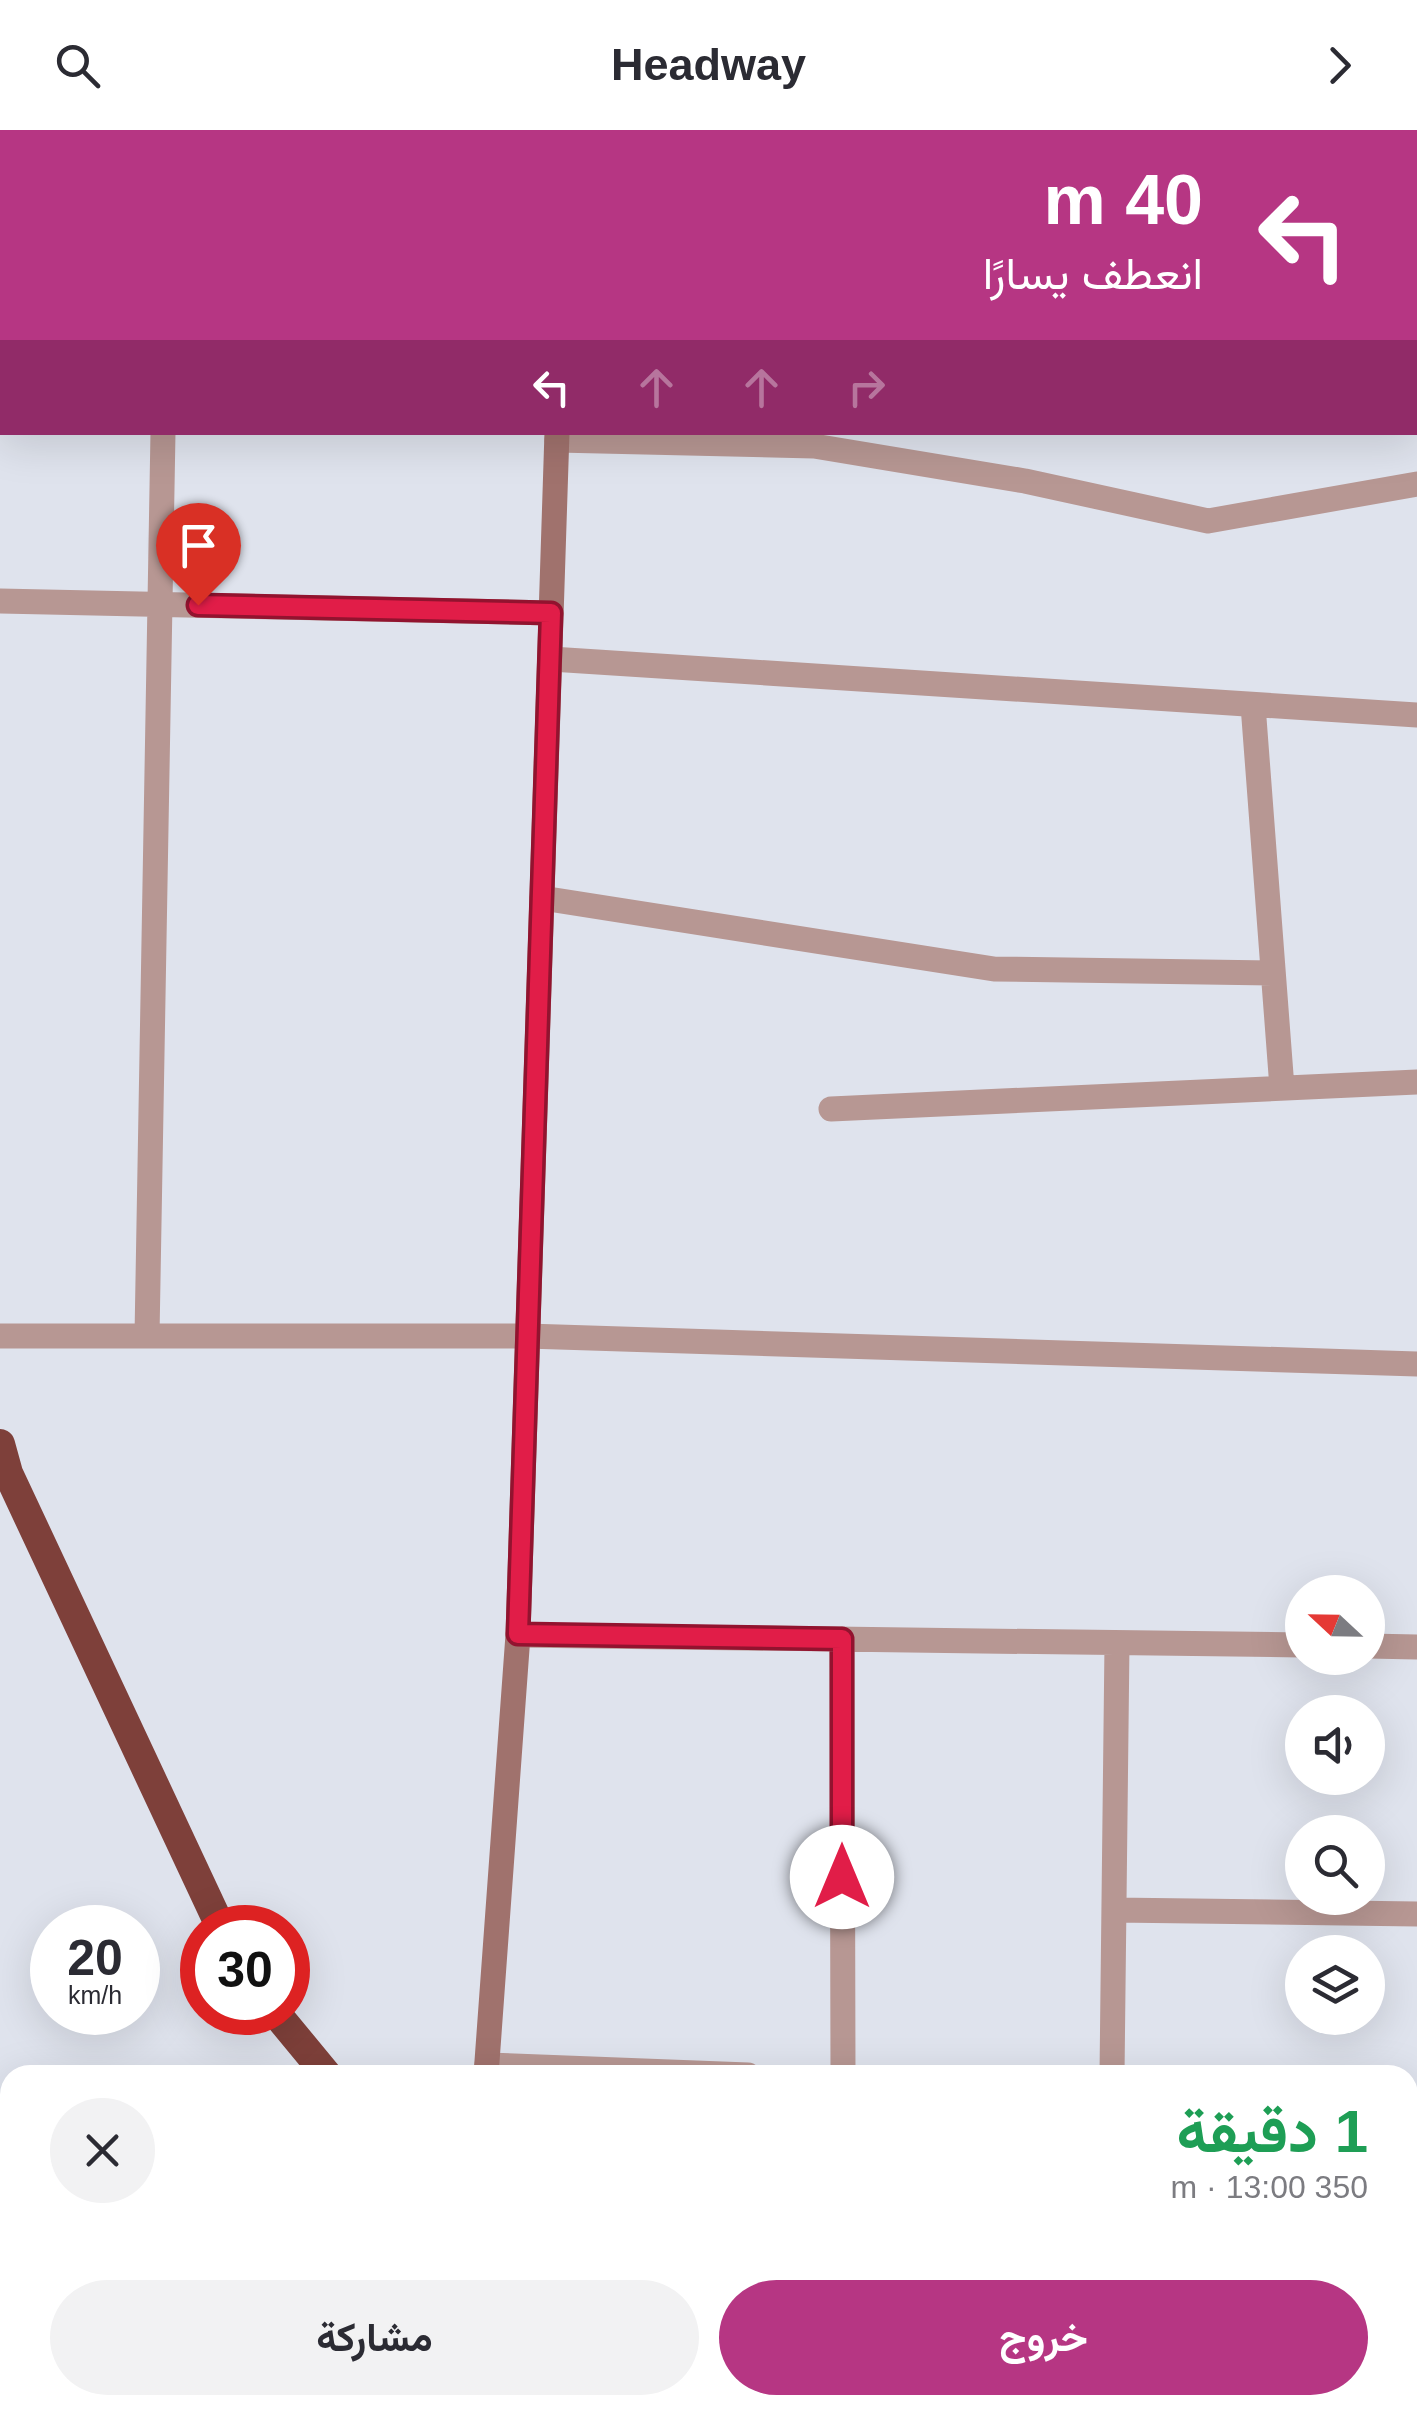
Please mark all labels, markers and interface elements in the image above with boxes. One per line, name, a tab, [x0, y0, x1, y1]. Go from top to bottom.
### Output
icon: search	[50, 38, 105, 93]
icon: forward	[1312, 38, 1367, 93]
text: Headway	[611, 39, 806, 90]
text: 40 m	[1043, 161, 1203, 239]
icon: left	[1238, 170, 1368, 300]
text: انعطف يسارًا	[983, 248, 1203, 299]
icon: left	[524, 360, 579, 415]
icon: ahead	[629, 360, 684, 415]
icon: ahead	[734, 360, 789, 415]
icon: right	[839, 360, 894, 415]
pin	[156, 503, 241, 606]
icon: arrive	[171, 518, 226, 573]
north arrow	[1285, 1575, 1385, 1675]
map controls	[1285, 1575, 1385, 2035]
button: sound	[1285, 1695, 1385, 1795]
button: search	[1285, 1815, 1385, 1915]
position arrow	[790, 1825, 894, 1929]
speed limit sign: 30	[180, 1905, 310, 2035]
text: 20	[67, 1930, 123, 1986]
button: layers	[1285, 1935, 1385, 2035]
text: km/h	[68, 1981, 122, 2009]
button: close	[50, 2098, 155, 2203]
text: 1 دقيقة	[1176, 2098, 1368, 2165]
text: 350 m · 13:00	[1171, 2169, 1368, 2205]
button: مشاركة	[50, 2280, 699, 2395]
button: خروج	[719, 2280, 1368, 2395]

